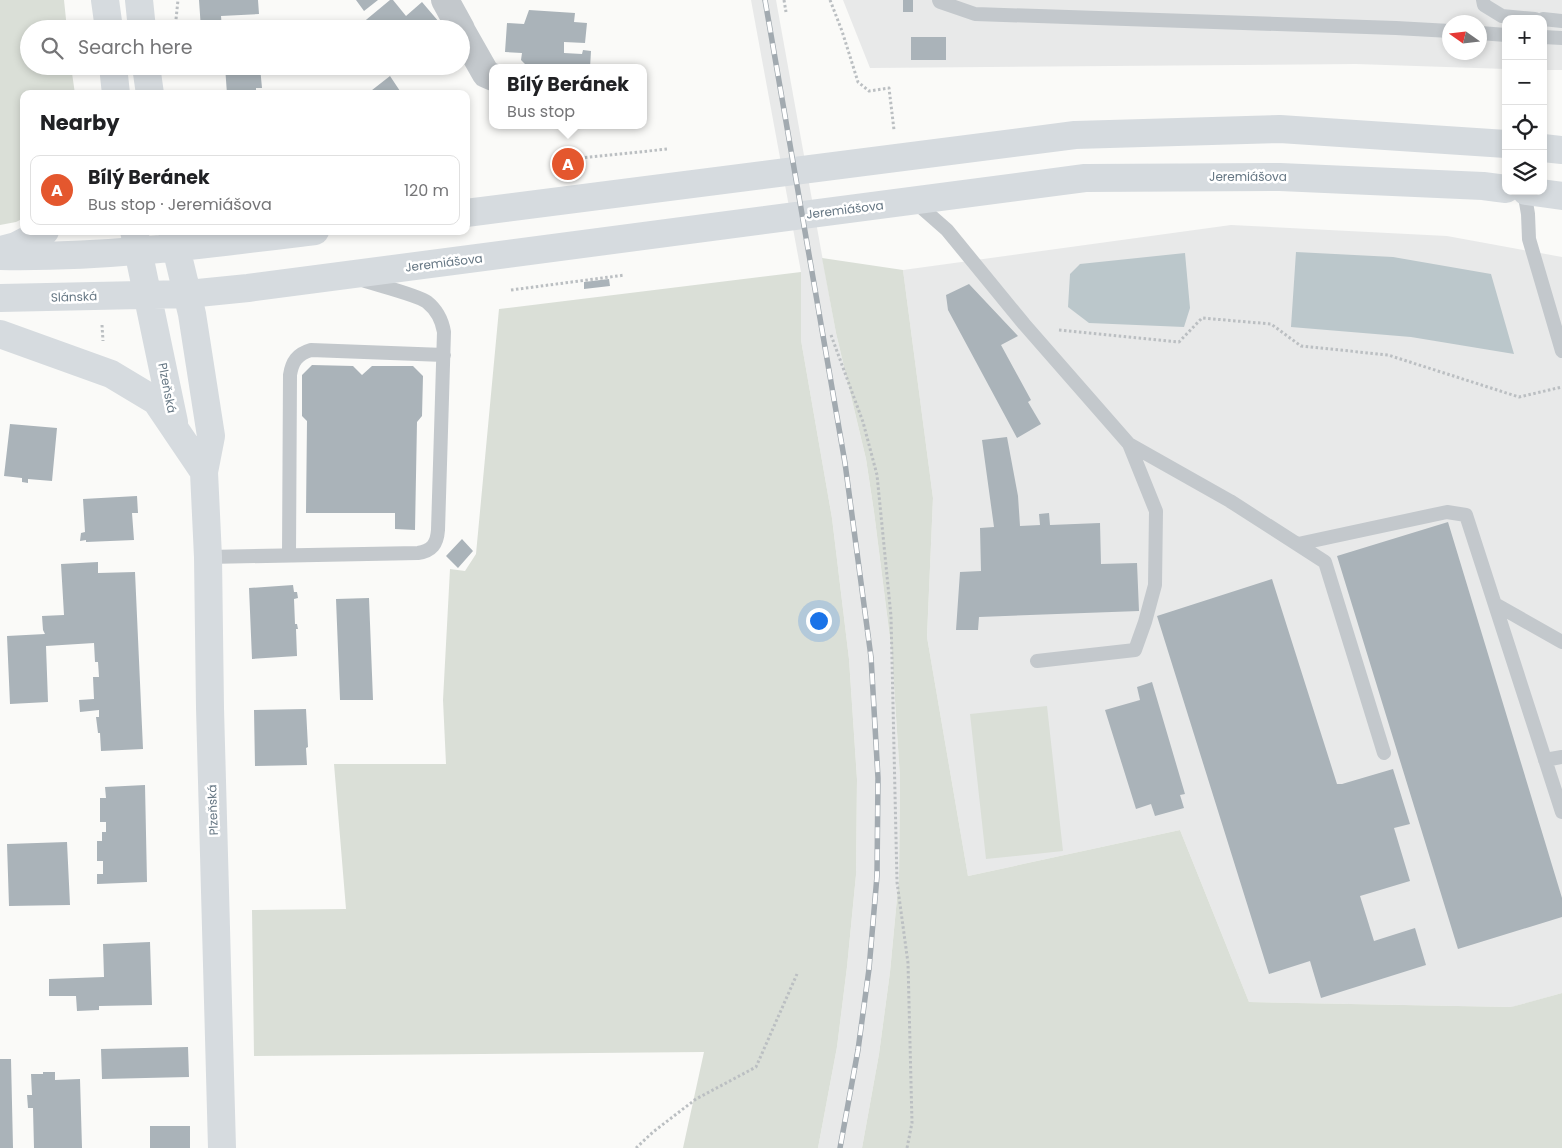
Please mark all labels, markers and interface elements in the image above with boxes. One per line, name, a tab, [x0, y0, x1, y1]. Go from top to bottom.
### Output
north arrow	[1442, 15, 1487, 60]
map controls	[1502, 15, 1547, 195]
button: +	[1502, 15, 1547, 60]
search box	[20, 20, 470, 75]
icon: search	[38, 34, 66, 62]
text: Search here	[78, 34, 192, 61]
button: −	[1502, 60, 1547, 105]
popup	[489, 64, 647, 129]
text: Bílý Beránek	[507, 71, 629, 98]
text: Bus stop	[507, 100, 575, 123]
button: locate	[1502, 105, 1547, 150]
text: Nearby	[40, 108, 120, 137]
pin: A	[552, 145, 584, 183]
button: layers	[1502, 150, 1547, 195]
text: Bílý Beránek	[88, 164, 210, 191]
street label: Jeremiášova	[1209, 168, 1287, 185]
text: A	[51, 179, 63, 202]
text: 120 m	[404, 179, 449, 202]
text: Bus stop · Jeremiášova	[88, 193, 272, 216]
street label: Jeremiášova	[805, 196, 885, 223]
street label: Jeremiášova	[404, 249, 484, 276]
street label: Slánská	[51, 287, 97, 306]
street label: Plzeňská	[154, 361, 181, 415]
your location	[806, 608, 832, 634]
street label: Plzeňská	[203, 784, 222, 836]

